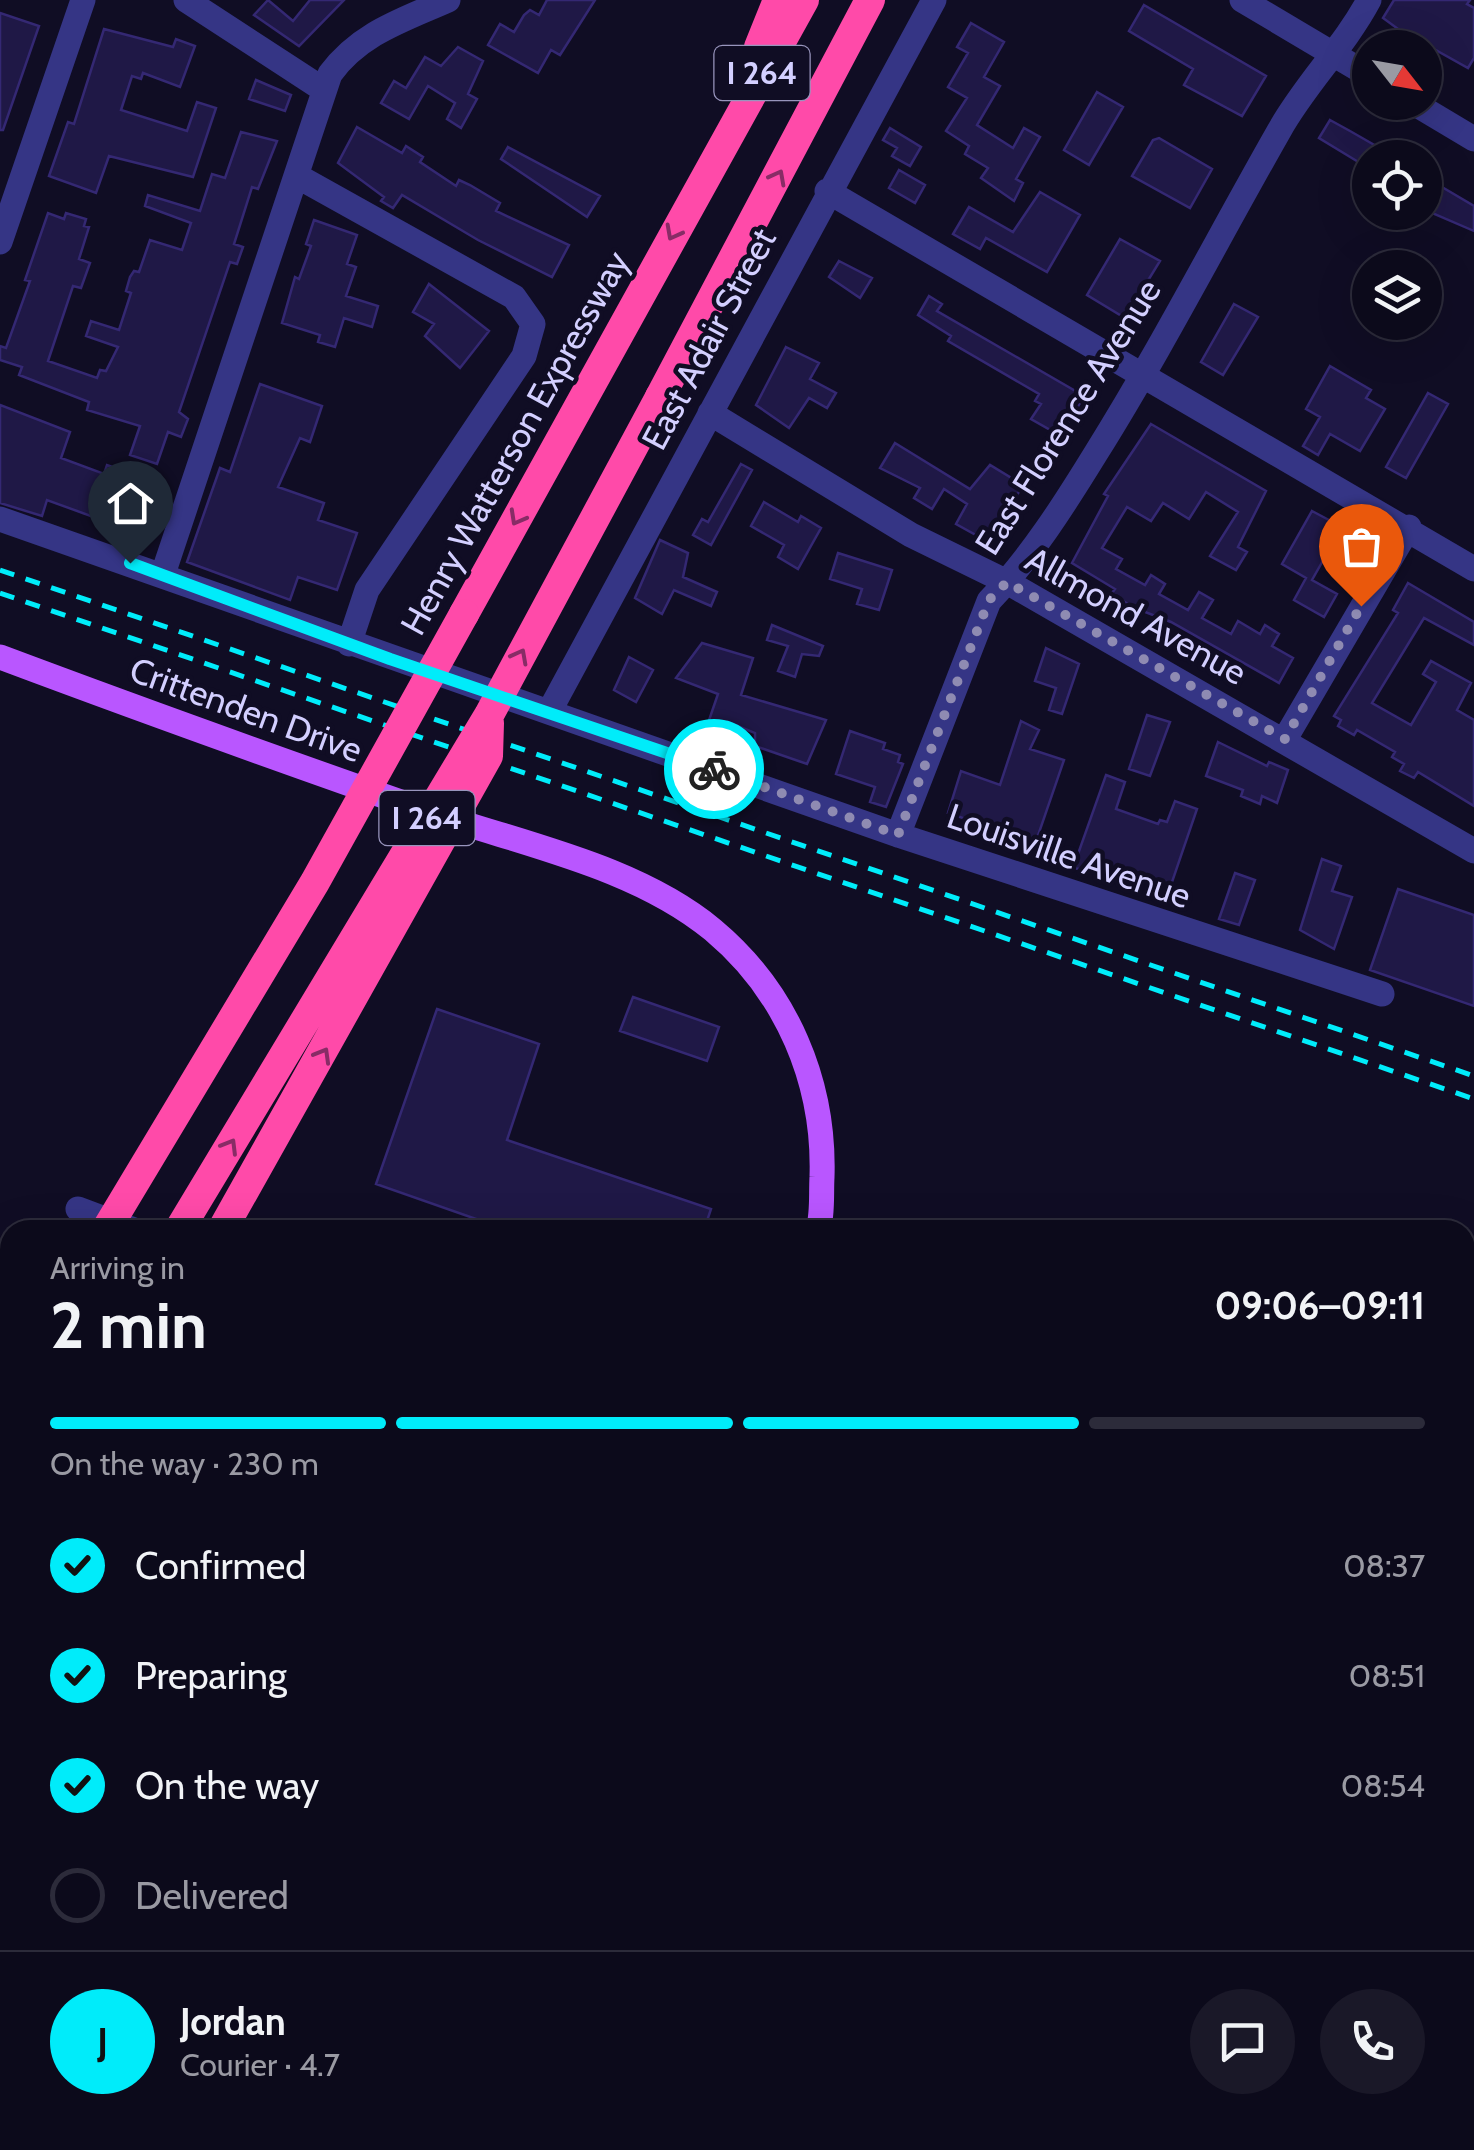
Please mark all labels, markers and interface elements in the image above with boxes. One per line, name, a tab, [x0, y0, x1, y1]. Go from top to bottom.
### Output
north arrow	[1352, 30, 1442, 120]
map controls	[1352, 30, 1442, 340]
road number: I 264	[714, 46, 810, 100]
button: locate	[1352, 140, 1442, 230]
one-way arrow	[766, 169, 785, 187]
street label: East Adair Street	[632, 221, 785, 457]
one-way arrow	[665, 222, 685, 240]
street label: Henry Watterson Expressway	[391, 243, 638, 642]
button: layers	[1352, 250, 1442, 340]
street label: East Florence Avenue	[965, 271, 1170, 562]
pin	[88, 461, 173, 564]
icon: home	[103, 476, 158, 531]
pin	[1319, 504, 1404, 607]
one-way arrow	[509, 507, 529, 525]
icon: bag	[1334, 519, 1389, 574]
street label: Allmond Avenue	[1018, 537, 1254, 694]
street label: Crittenden Drive	[124, 648, 368, 771]
one-way arrow	[508, 649, 528, 667]
courier	[664, 719, 764, 819]
icon: bike	[687, 742, 742, 797]
road number: I 264	[380, 791, 474, 845]
street label: Louisville Avenue	[942, 794, 1196, 917]
one-way arrow	[310, 1047, 330, 1065]
one-way arrow	[218, 1139, 237, 1157]
text: Arriving in	[50, 1248, 185, 1287]
text: 09:06–09:11	[1215, 1282, 1425, 1329]
text: 2 min	[50, 1285, 207, 1364]
text: On the way · 230 m	[50, 1444, 319, 1483]
icon: check	[50, 1538, 105, 1593]
text: Confirmed	[135, 1542, 306, 1589]
text: 08:37	[1343, 1546, 1425, 1585]
icon: check	[50, 1648, 105, 1703]
text: Preparing	[135, 1652, 287, 1699]
text: 08:51	[1349, 1656, 1425, 1695]
icon: check	[50, 1758, 105, 1813]
text: On the way	[135, 1762, 319, 1809]
text: 08:54	[1341, 1766, 1425, 1805]
text: Delivered	[135, 1872, 289, 1919]
button: chat	[1190, 1989, 1295, 2094]
button: phone	[1320, 1989, 1425, 2094]
text: Jordan	[180, 1998, 286, 2045]
text: J	[97, 2018, 108, 2065]
text: Courier · 4.7	[180, 2045, 340, 2084]

